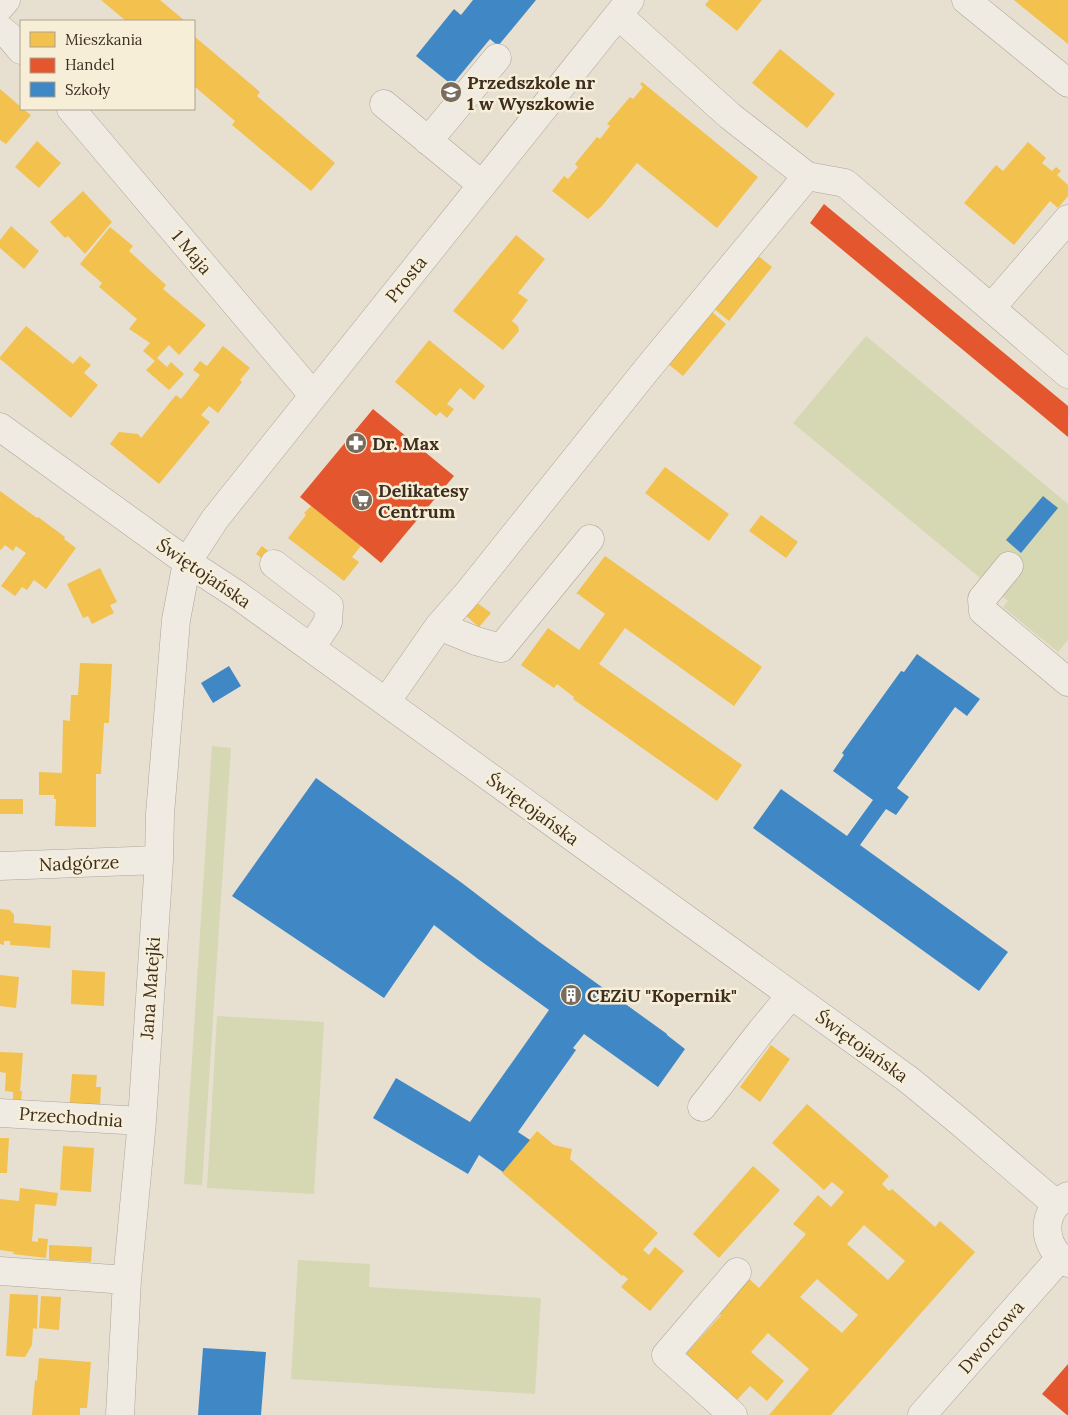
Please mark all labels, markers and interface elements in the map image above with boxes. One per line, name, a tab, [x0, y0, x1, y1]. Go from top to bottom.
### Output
legend	[20, 20, 195, 110]
text: Mieszkania	[65, 30, 143, 49]
text: Handel	[65, 55, 115, 74]
place label: Przedszkole nr 1 w Wyszkowie	[467, 71, 596, 115]
text: Szkoły	[65, 80, 110, 99]
school or university icon: Przedszkole nr 1 w Wyszkowie	[439, 80, 463, 104]
street label: 1 Maja	[167, 225, 217, 279]
street label: Prosta	[380, 251, 432, 307]
pharmacy icon: Dr. Max	[344, 431, 368, 455]
place label: Dr. Max	[372, 432, 439, 455]
place label: Delikatesy Centrum	[378, 479, 469, 523]
supermarket icon: Delikatesy Centrum	[350, 488, 374, 512]
street label: Świętojańska	[152, 533, 256, 613]
street label: Świętojańska	[482, 768, 584, 850]
street label: Nadgórze	[38, 850, 120, 876]
street label: Jana Matejki	[135, 936, 165, 1041]
building icon: CEZiU "Kopernik"	[559, 983, 583, 1007]
place label: CEZiU "Kopernik"	[587, 984, 737, 1007]
street label: Świętojańska	[811, 1005, 913, 1087]
street label: Przechodnia	[18, 1102, 124, 1132]
street label: Dworcowa	[953, 1296, 1029, 1378]

